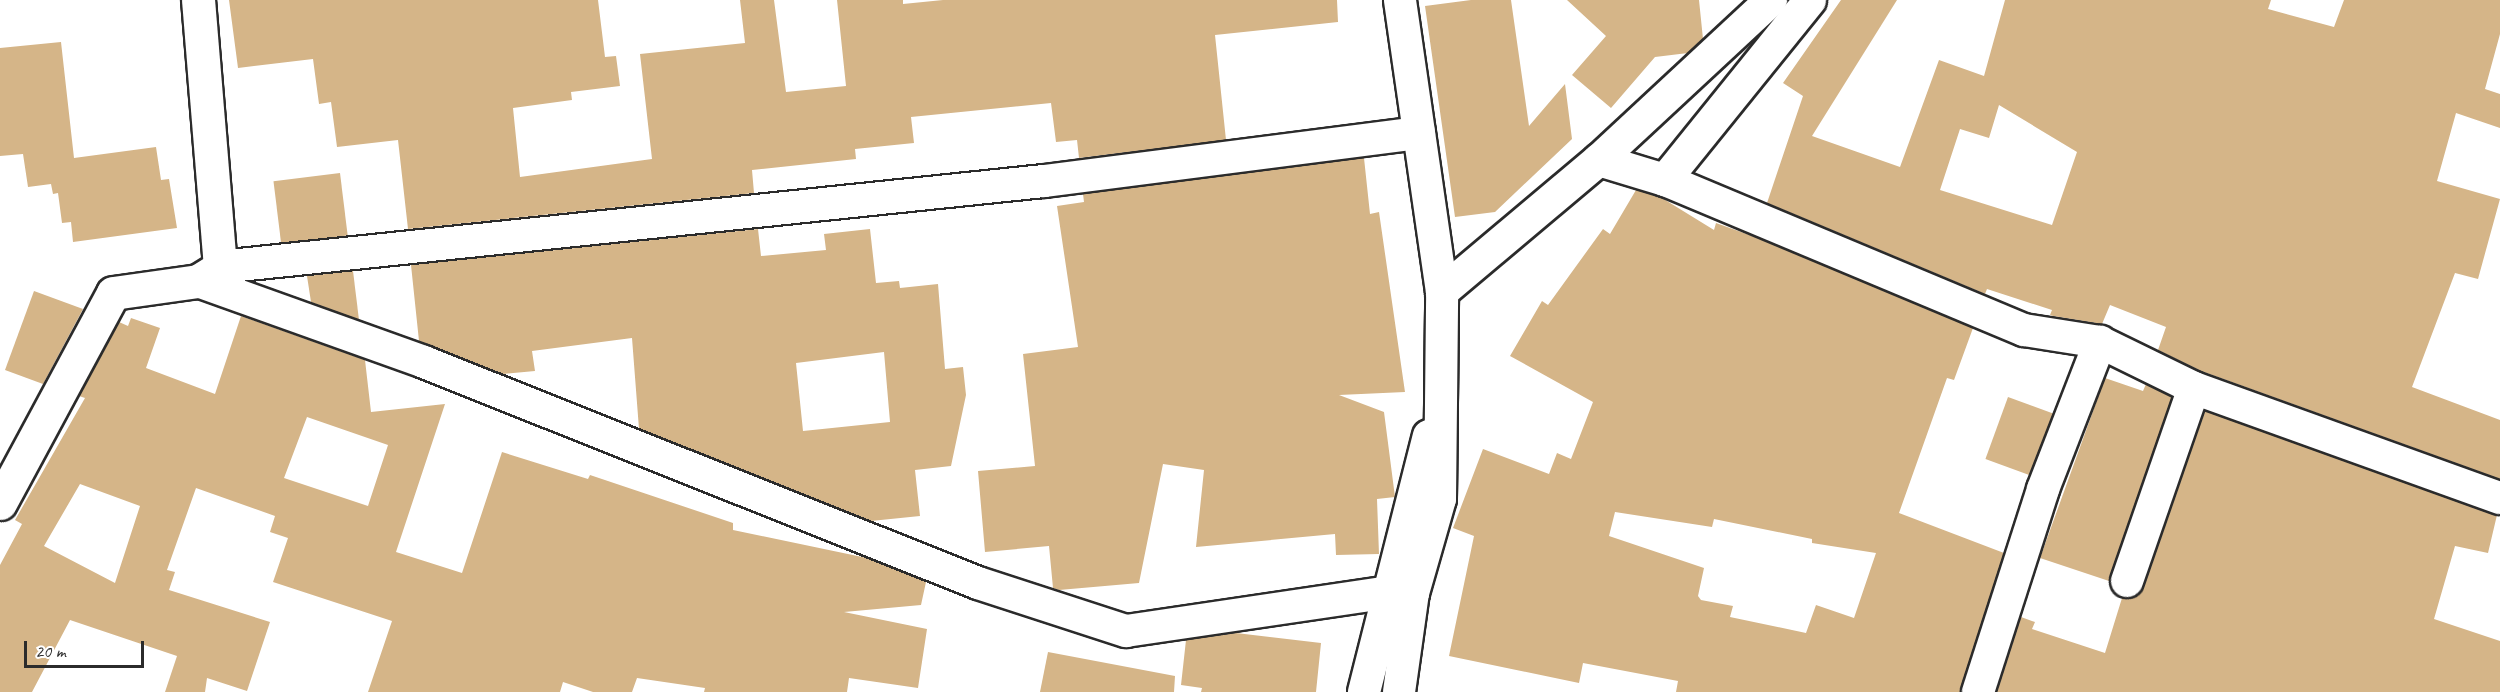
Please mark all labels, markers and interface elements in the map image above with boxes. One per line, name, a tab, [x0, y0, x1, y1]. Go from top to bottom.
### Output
scale bar	[27, 629, 147, 667]
text: 20 m	[35, 640, 66, 662]

